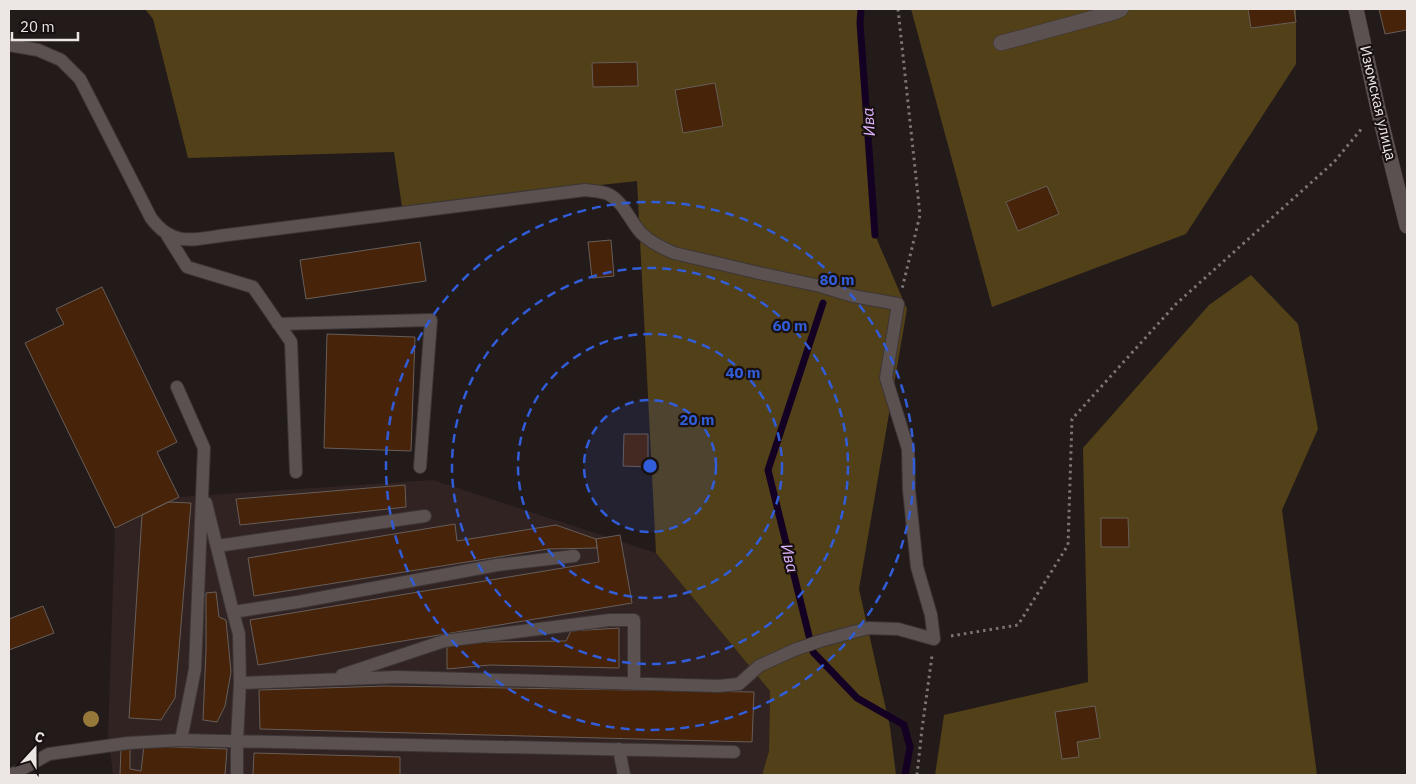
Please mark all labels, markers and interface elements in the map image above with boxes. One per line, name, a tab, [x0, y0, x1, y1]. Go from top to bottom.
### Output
scale bar	[12, 10, 79, 42]
text: 20 m	[20, 17, 55, 36]
street label: Изюмская улица	[1356, 44, 1401, 162]
water label: Ива	[857, 107, 879, 137]
text: 80 m	[820, 270, 854, 289]
text: 60 m	[773, 316, 807, 335]
text: 40 m	[726, 363, 760, 382]
text: 20 m	[680, 410, 714, 429]
centre of rings	[641, 457, 659, 475]
water label: Ива	[777, 542, 803, 574]
north arrow	[10, 724, 60, 774]
text: С	[32, 727, 47, 747]

